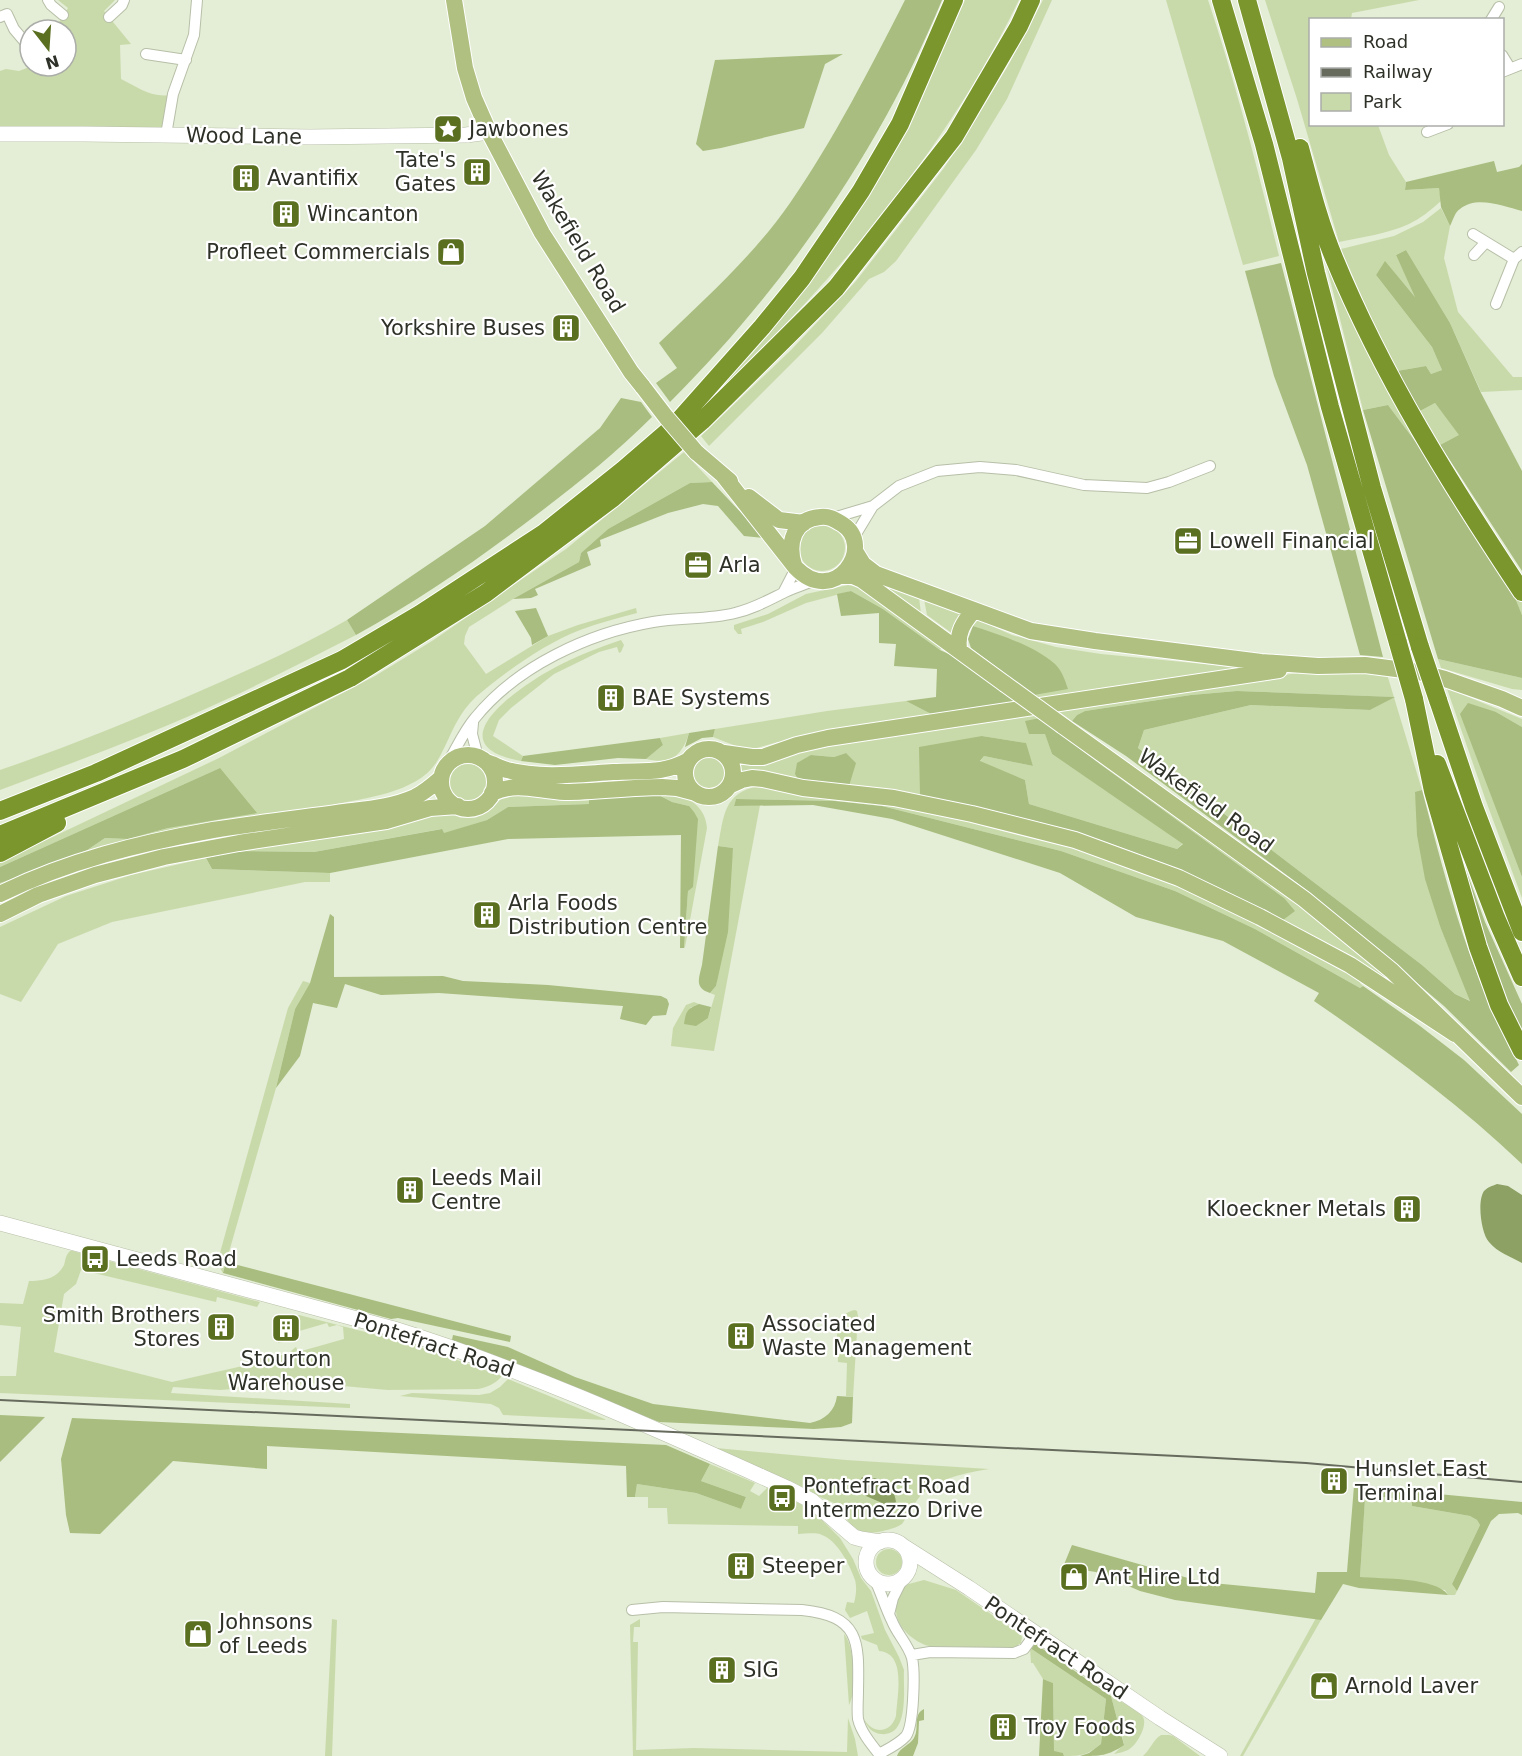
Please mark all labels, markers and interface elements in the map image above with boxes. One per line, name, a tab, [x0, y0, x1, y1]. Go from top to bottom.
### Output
north arrow	[18, 18, 78, 78]
legend	[1309, 18, 1504, 126]
text: Road	[1363, 31, 1408, 52]
text: N	[43, 51, 61, 73]
text: Railway	[1363, 61, 1433, 82]
text: Park	[1363, 91, 1402, 112]
place icon: Jawbones	[432, 113, 464, 145]
place label: Jawbones	[467, 117, 569, 141]
street label: Wood Lane	[186, 123, 302, 149]
place label: Tate's Gates	[395, 148, 456, 196]
building icon: Tate's Gates	[461, 156, 493, 188]
building icon: Avantifix	[230, 162, 262, 194]
place label: Avantifix	[267, 166, 358, 190]
street label: Wakefield Road	[526, 167, 630, 317]
building icon: Wincanton	[270, 198, 302, 230]
place label: Wincanton	[307, 202, 419, 226]
shop icon: Profleet Commercials	[435, 236, 467, 268]
place label: Profleet Commercials	[206, 240, 430, 264]
building icon: Yorkshire Buses	[550, 312, 582, 344]
place label: Yorkshire Buses	[380, 316, 545, 340]
office icon: Lowell Financial	[1172, 525, 1204, 557]
place label: Lowell Financial	[1209, 529, 1374, 553]
office icon: Arla	[682, 549, 714, 581]
place label: Arla	[719, 553, 761, 577]
building icon: BAE Systems	[595, 682, 627, 714]
place label: BAE Systems	[632, 686, 770, 710]
street label: Wakefield Road	[1134, 744, 1278, 858]
place label: Arla Foods Distribution Centre	[508, 891, 707, 939]
building icon: Arla Foods Distribution Centre	[471, 899, 503, 931]
place label: Leeds Mail Centre	[431, 1166, 542, 1214]
building icon: Leeds Mail Centre	[394, 1174, 426, 1206]
building icon: Kloeckner Metals	[1391, 1193, 1423, 1225]
place label: Kloeckner Metals	[1206, 1197, 1386, 1221]
bus stop icon: Leeds Road	[79, 1243, 111, 1275]
place label: Leeds Road	[116, 1247, 237, 1271]
place label: Smith Brothers Stores	[43, 1303, 200, 1351]
street label: Pontefract Road	[351, 1308, 517, 1382]
building icon: Smith Brothers Stores	[205, 1311, 237, 1343]
building icon: Stourton Warehouse	[270, 1312, 302, 1344]
place label: Associated Waste Management	[762, 1312, 971, 1360]
building icon: Associated Waste Management	[725, 1320, 757, 1352]
place label: Stourton Warehouse	[228, 1347, 344, 1395]
place label: Hunslet East Terminal	[1354, 1457, 1487, 1505]
building icon: Hunslet East Terminal	[1318, 1465, 1350, 1497]
place label: Pontefract Road Intermezzo Drive	[803, 1474, 983, 1522]
bus stop icon: Pontefract Road Intermezzo Drive	[766, 1482, 798, 1514]
building icon: Steeper	[725, 1550, 757, 1582]
place label: Steeper	[762, 1554, 845, 1578]
shop icon: Ant Hire Ltd	[1058, 1561, 1090, 1593]
place label: Ant Hire Ltd	[1095, 1565, 1220, 1589]
street label: Pontefract Road	[980, 1591, 1132, 1705]
place label: Johnsons of Leeds	[217, 1610, 313, 1658]
shop icon: Johnsons of Leeds	[182, 1618, 214, 1650]
building icon: SIG	[706, 1654, 738, 1686]
place label: SIG	[743, 1658, 779, 1682]
shop icon: Arnold Laver	[1308, 1670, 1340, 1702]
place label: Arnold Laver	[1345, 1674, 1479, 1698]
building icon: Troy Foods	[987, 1711, 1019, 1743]
place label: Troy Foods	[1023, 1715, 1135, 1739]

